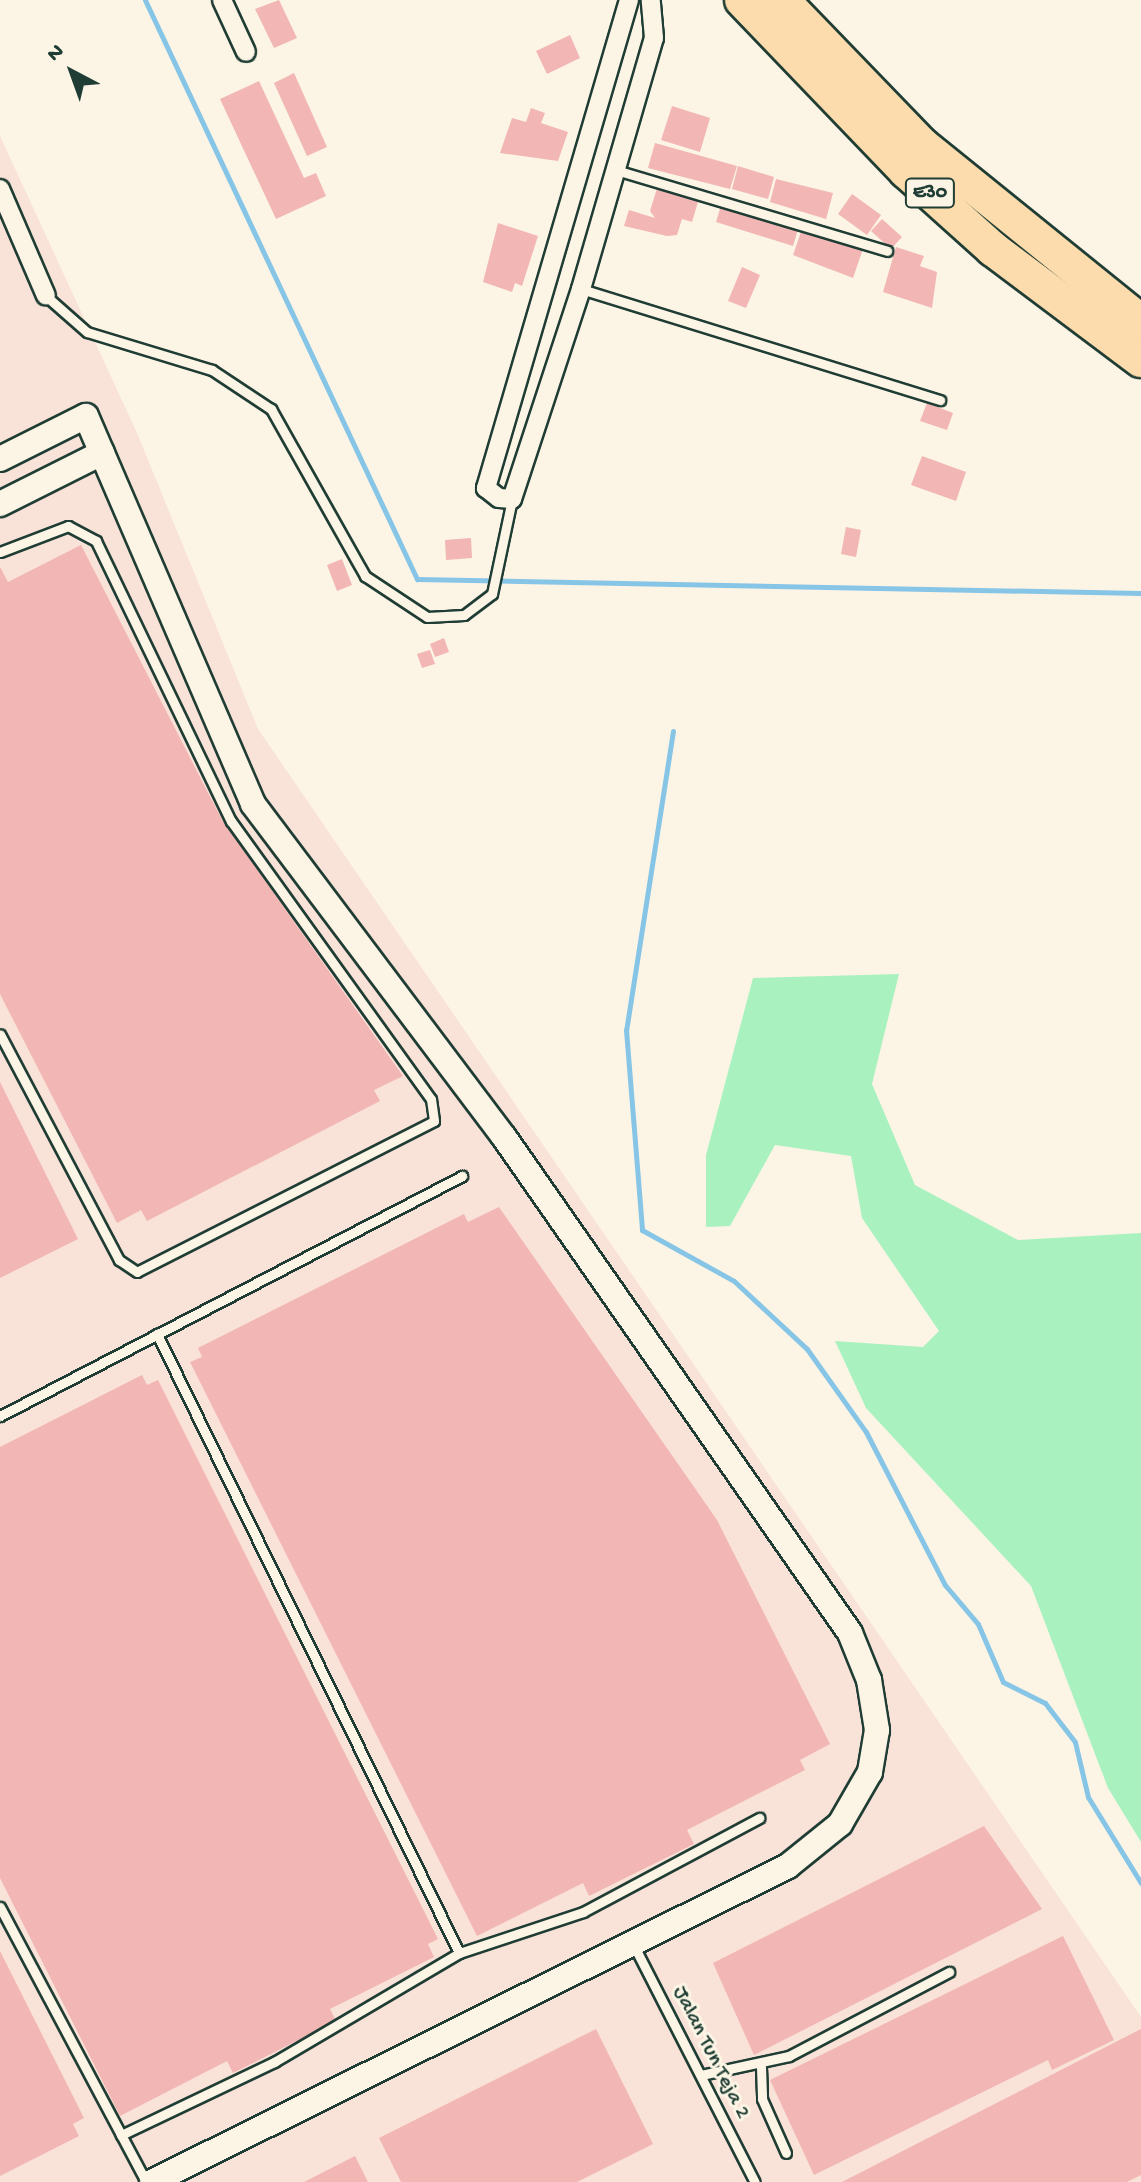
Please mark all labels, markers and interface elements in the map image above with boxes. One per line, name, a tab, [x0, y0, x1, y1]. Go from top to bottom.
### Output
north arrow	[32, 32, 112, 112]
text: N	[42, 39, 70, 68]
road number: E30	[904, 177, 956, 209]
street label: Jalan Tun Teja 2	[665, 1982, 755, 2124]

